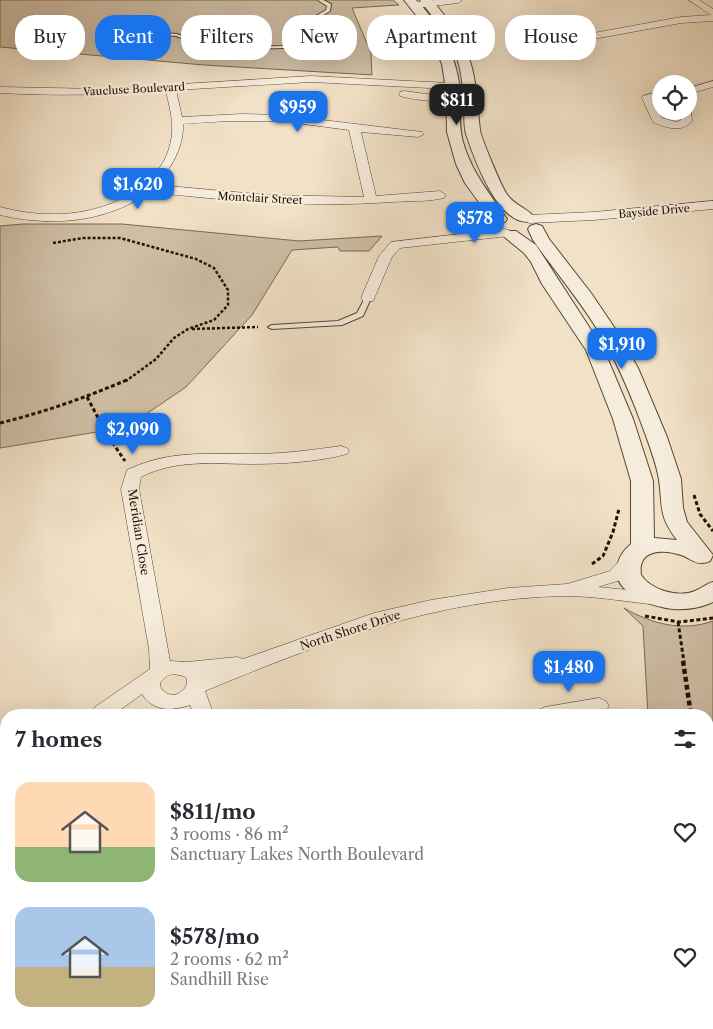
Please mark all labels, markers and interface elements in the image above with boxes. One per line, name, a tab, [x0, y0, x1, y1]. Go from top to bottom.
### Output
chip: Buy	[15, 15, 85, 60]
chip: Rent	[95, 15, 171, 60]
chip: Filters	[181, 15, 272, 60]
chip: New	[282, 15, 357, 60]
chip: Apartment	[367, 15, 495, 60]
chip: House	[505, 15, 596, 60]
map controls	[652, 75, 697, 120]
button: locate	[652, 75, 697, 120]
street label: Vaucluse Boulevard	[82, 79, 186, 99]
pin: $811	[427, 84, 487, 126]
pin: $959	[268, 90, 328, 133]
text: $811	[440, 90, 474, 110]
text: $959	[280, 97, 316, 117]
pin: $1,620	[97, 168, 179, 210]
text: $1,620	[113, 174, 163, 194]
street label: Montclair Street	[217, 189, 303, 207]
street label: Bayside Drive	[618, 201, 690, 221]
pin: $578	[445, 202, 505, 244]
text: $578	[457, 208, 493, 228]
pin: $1,910	[581, 328, 663, 370]
text: $1,910	[599, 334, 645, 354]
pin: $2,090	[92, 412, 174, 455]
text: $2,090	[107, 419, 159, 439]
street label: Meridian Close	[125, 488, 153, 577]
street label: North Shore Drive	[298, 607, 403, 653]
pin: $1,480	[528, 650, 610, 693]
text: $1,480	[544, 657, 594, 677]
icon: filters	[671, 725, 699, 753]
text: 7 homes	[15, 727, 102, 752]
text: $811/mo	[170, 799, 256, 824]
icon: home	[55, 802, 115, 862]
icon: heart	[671, 818, 699, 846]
text: 3 rooms · 86 m²	[170, 824, 289, 844]
text: Sanctuary Lakes North Boulevard	[170, 844, 424, 864]
text: $578/mo	[170, 924, 259, 949]
icon: home	[55, 927, 115, 987]
icon: heart	[671, 943, 699, 971]
text: 2 rooms · 62 m²	[170, 949, 289, 969]
text: Sandhill Rise	[170, 969, 269, 989]

